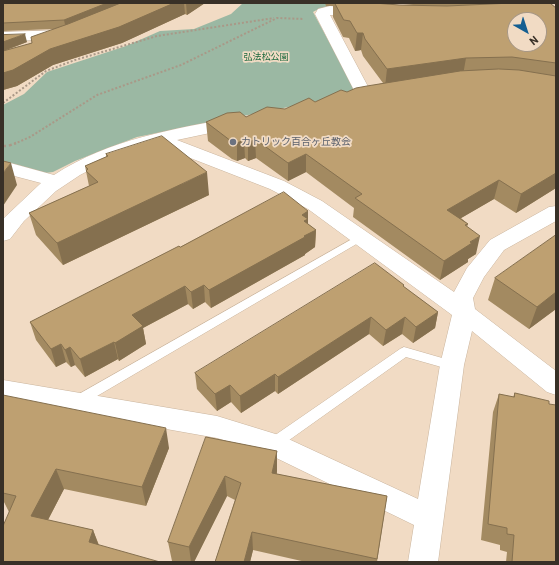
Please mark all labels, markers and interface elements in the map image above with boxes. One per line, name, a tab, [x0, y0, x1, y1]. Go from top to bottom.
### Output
north arrow	[507, 12, 547, 52]
text: N	[527, 34, 541, 48]
park label: 弘法松公園	[244, 52, 288, 62]
place label: カトリック百合ヶ丘教会	[241, 136, 351, 148]
marker: カトリック百合ヶ丘教会	[228, 137, 238, 147]

